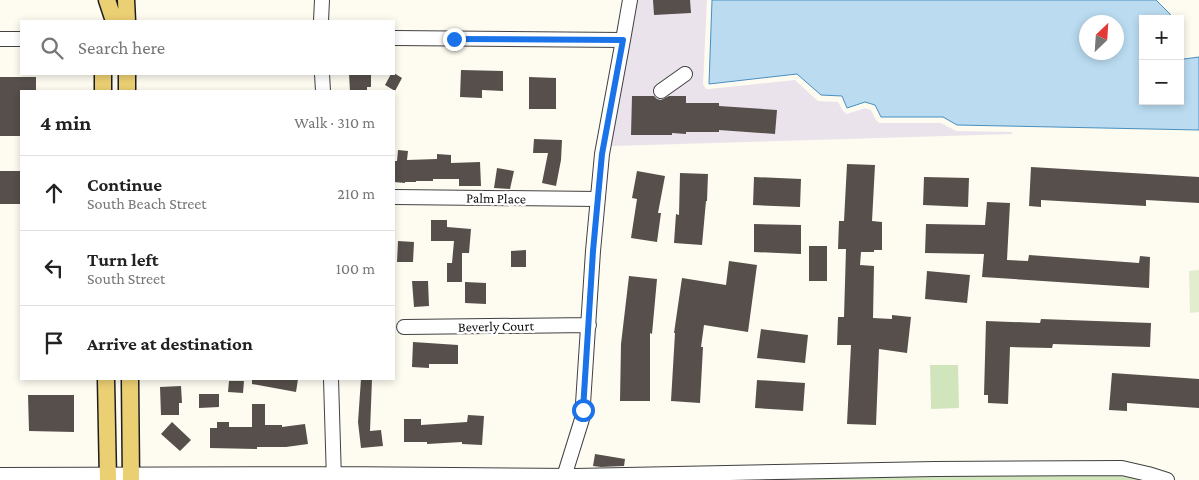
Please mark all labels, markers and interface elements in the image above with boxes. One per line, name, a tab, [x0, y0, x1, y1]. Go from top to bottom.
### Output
north arrow	[1079, 15, 1124, 60]
map controls	[1139, 15, 1184, 105]
button: +	[1139, 15, 1184, 60]
search box	[20, 20, 395, 75]
route end	[443, 28, 466, 51]
icon: search	[38, 34, 66, 62]
text: Search here	[78, 37, 165, 58]
button: −	[1139, 60, 1184, 105]
text: 4 min	[40, 111, 91, 135]
text: Walk · 310 m	[294, 114, 375, 131]
text: Continue	[87, 174, 162, 195]
icon: ahead	[40, 179, 68, 207]
text: 210 m	[337, 185, 375, 202]
street label: Palm Place	[466, 189, 526, 207]
text: South Beach Street	[87, 195, 207, 212]
text: Turn left	[87, 249, 159, 270]
icon: left	[40, 254, 68, 282]
text: 100 m	[336, 260, 375, 277]
text: South Street	[87, 270, 165, 287]
street label: Beverly Court	[458, 317, 535, 335]
icon: arrive	[40, 329, 68, 357]
text: Arrive at destination	[87, 333, 253, 354]
route start	[572, 399, 595, 422]

